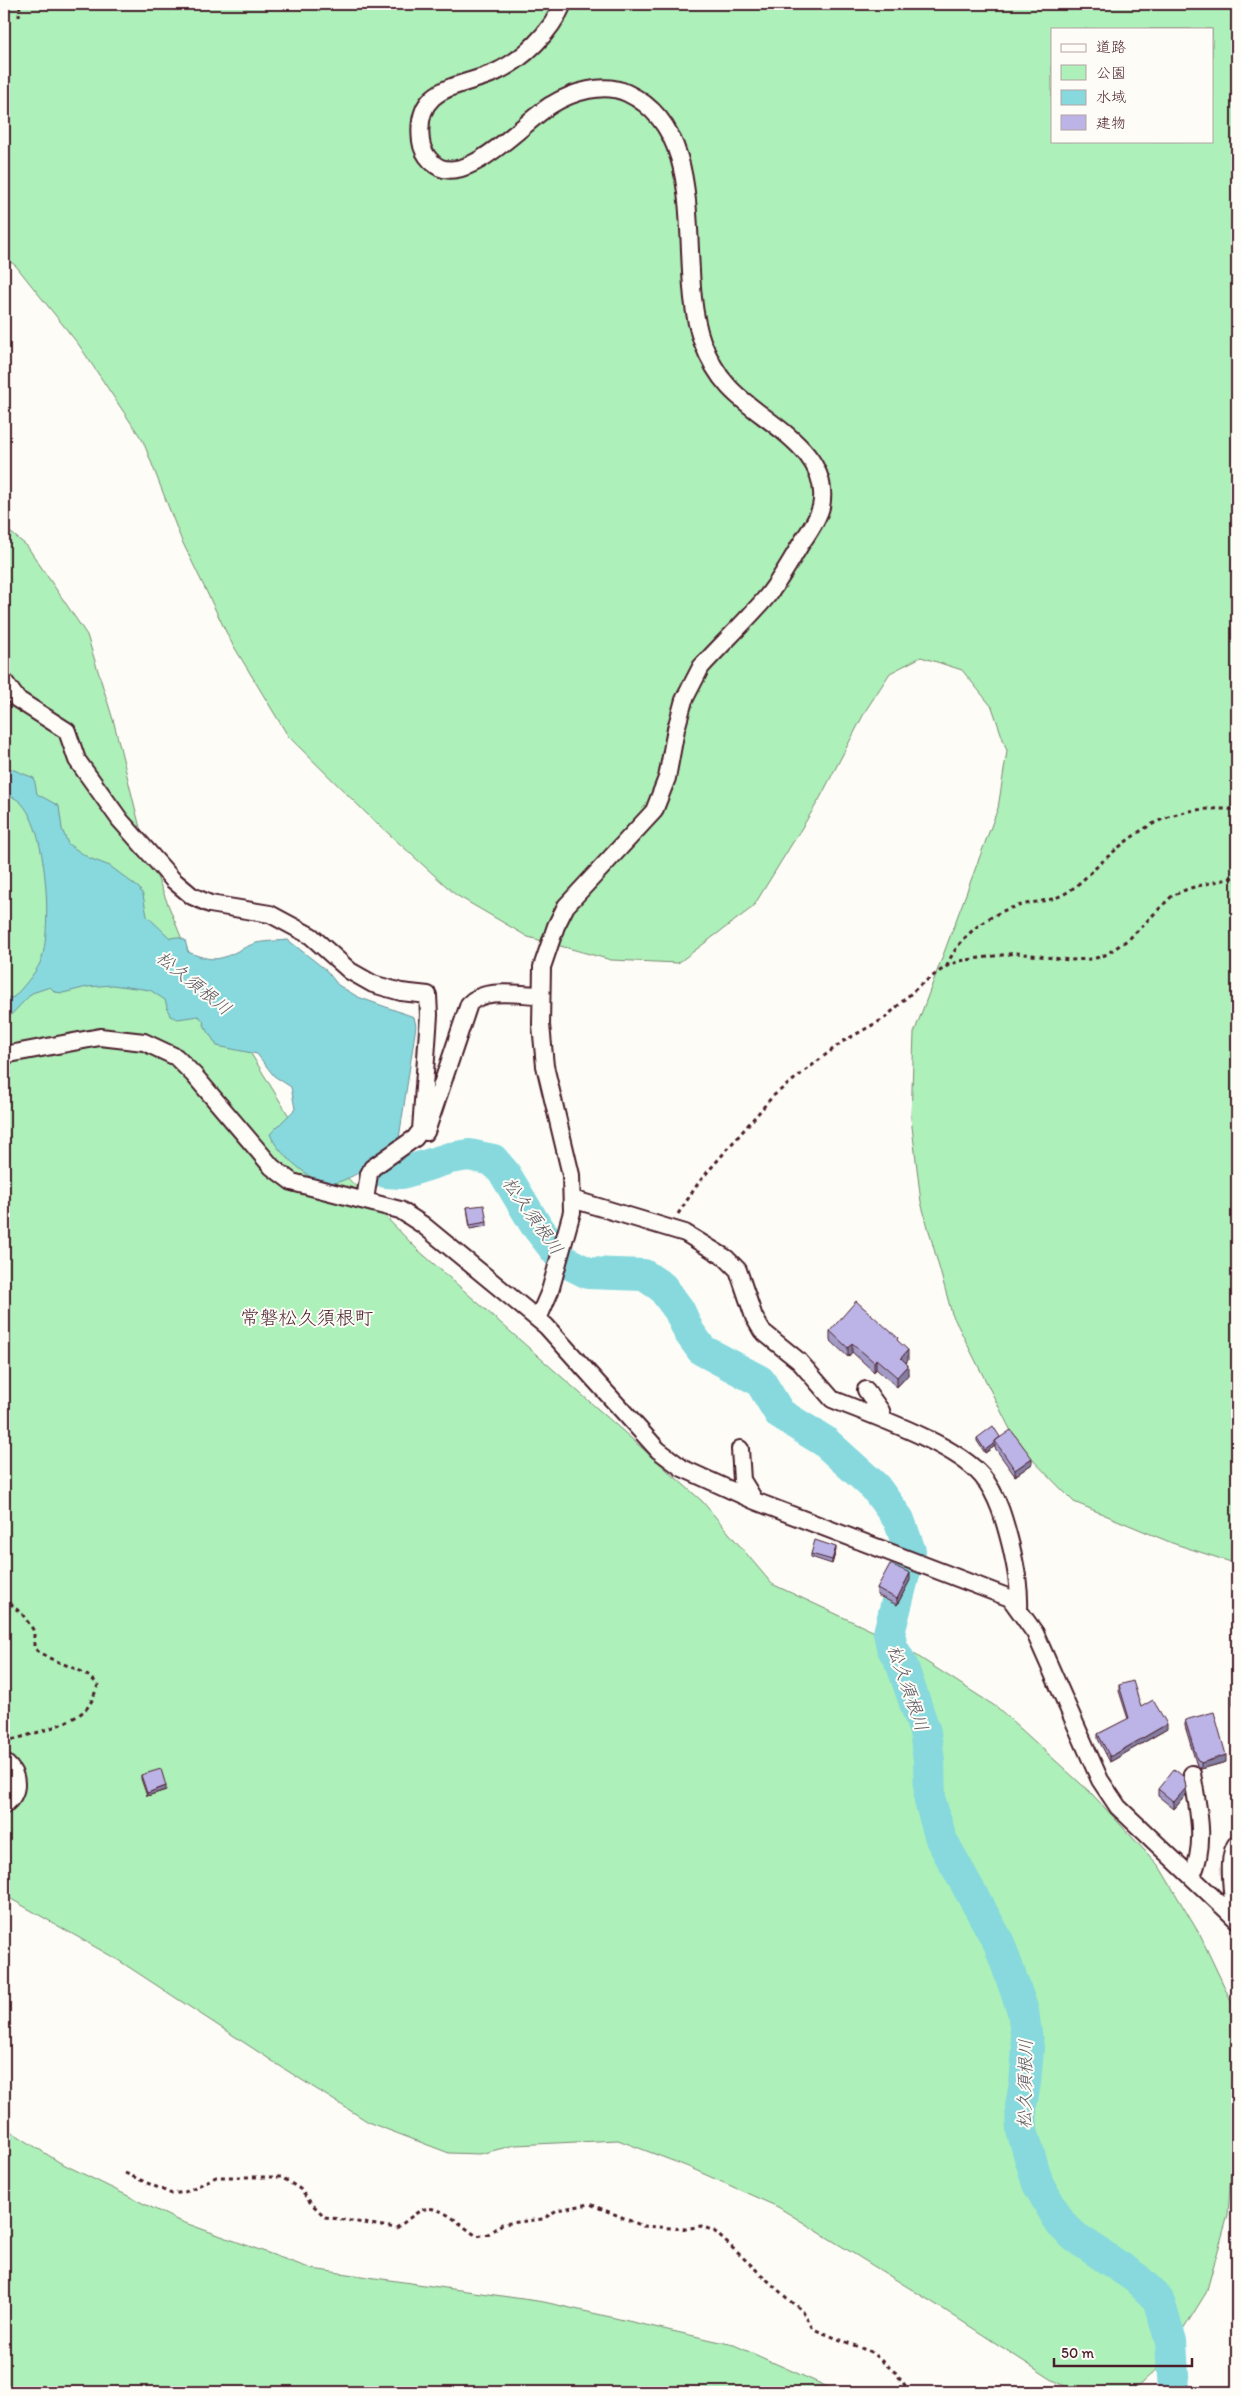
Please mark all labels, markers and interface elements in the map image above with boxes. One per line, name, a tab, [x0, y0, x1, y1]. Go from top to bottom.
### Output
legend	[1051, 28, 1214, 142]
text: 道路	[1096, 38, 1126, 56]
text: 公園	[1096, 64, 1126, 82]
text: 水域	[1096, 88, 1126, 106]
text: 建物	[1096, 114, 1126, 132]
water label: 松久須根川	[152, 946, 236, 1020]
water label: 松久須根川	[498, 1173, 568, 1259]
district label: 常磐松久須根町	[240, 1306, 374, 1329]
water label: 松久須根川	[883, 1642, 933, 1734]
water label: 松久須根川	[1013, 2039, 1037, 2129]
scale bar	[1054, 2336, 1191, 2368]
text: 50 m	[1061, 2344, 1094, 2362]

